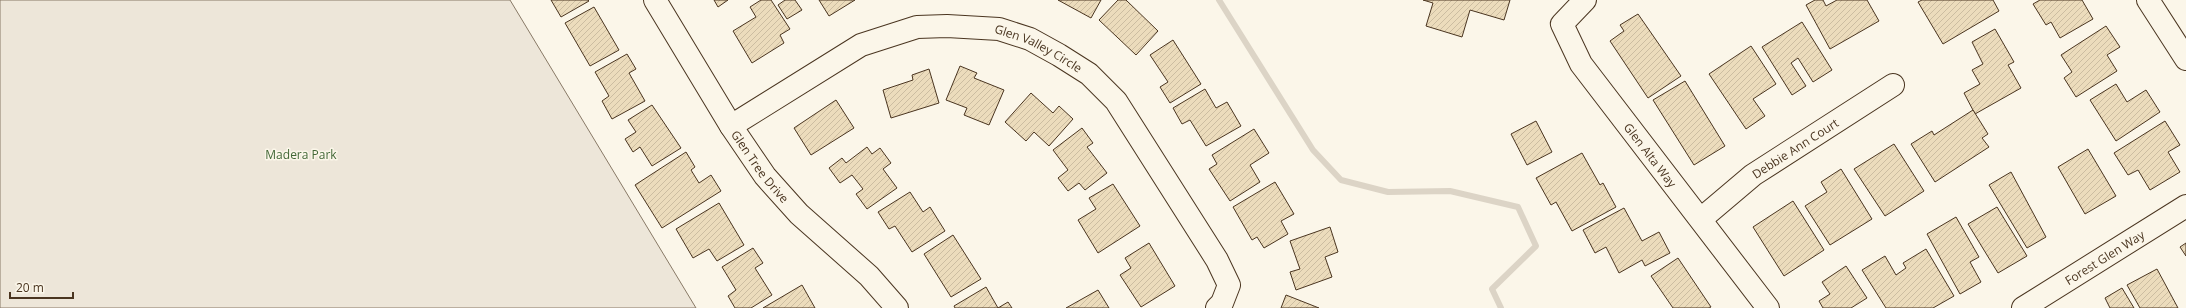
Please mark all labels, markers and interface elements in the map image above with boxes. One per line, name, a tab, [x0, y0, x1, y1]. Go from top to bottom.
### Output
street label: Glen Valley Circle	[993, 20, 1086, 76]
street label: Debbie Ann Court	[1748, 114, 1842, 182]
street label: Glen Alta Way	[1620, 119, 1682, 192]
street label: Glen Tree Drive	[728, 127, 793, 206]
park label: Madera Park	[265, 146, 337, 163]
street label: Forest Glen Way	[2061, 225, 2148, 288]
scale bar	[10, 274, 73, 300]
text: 20 m	[16, 279, 44, 296]

